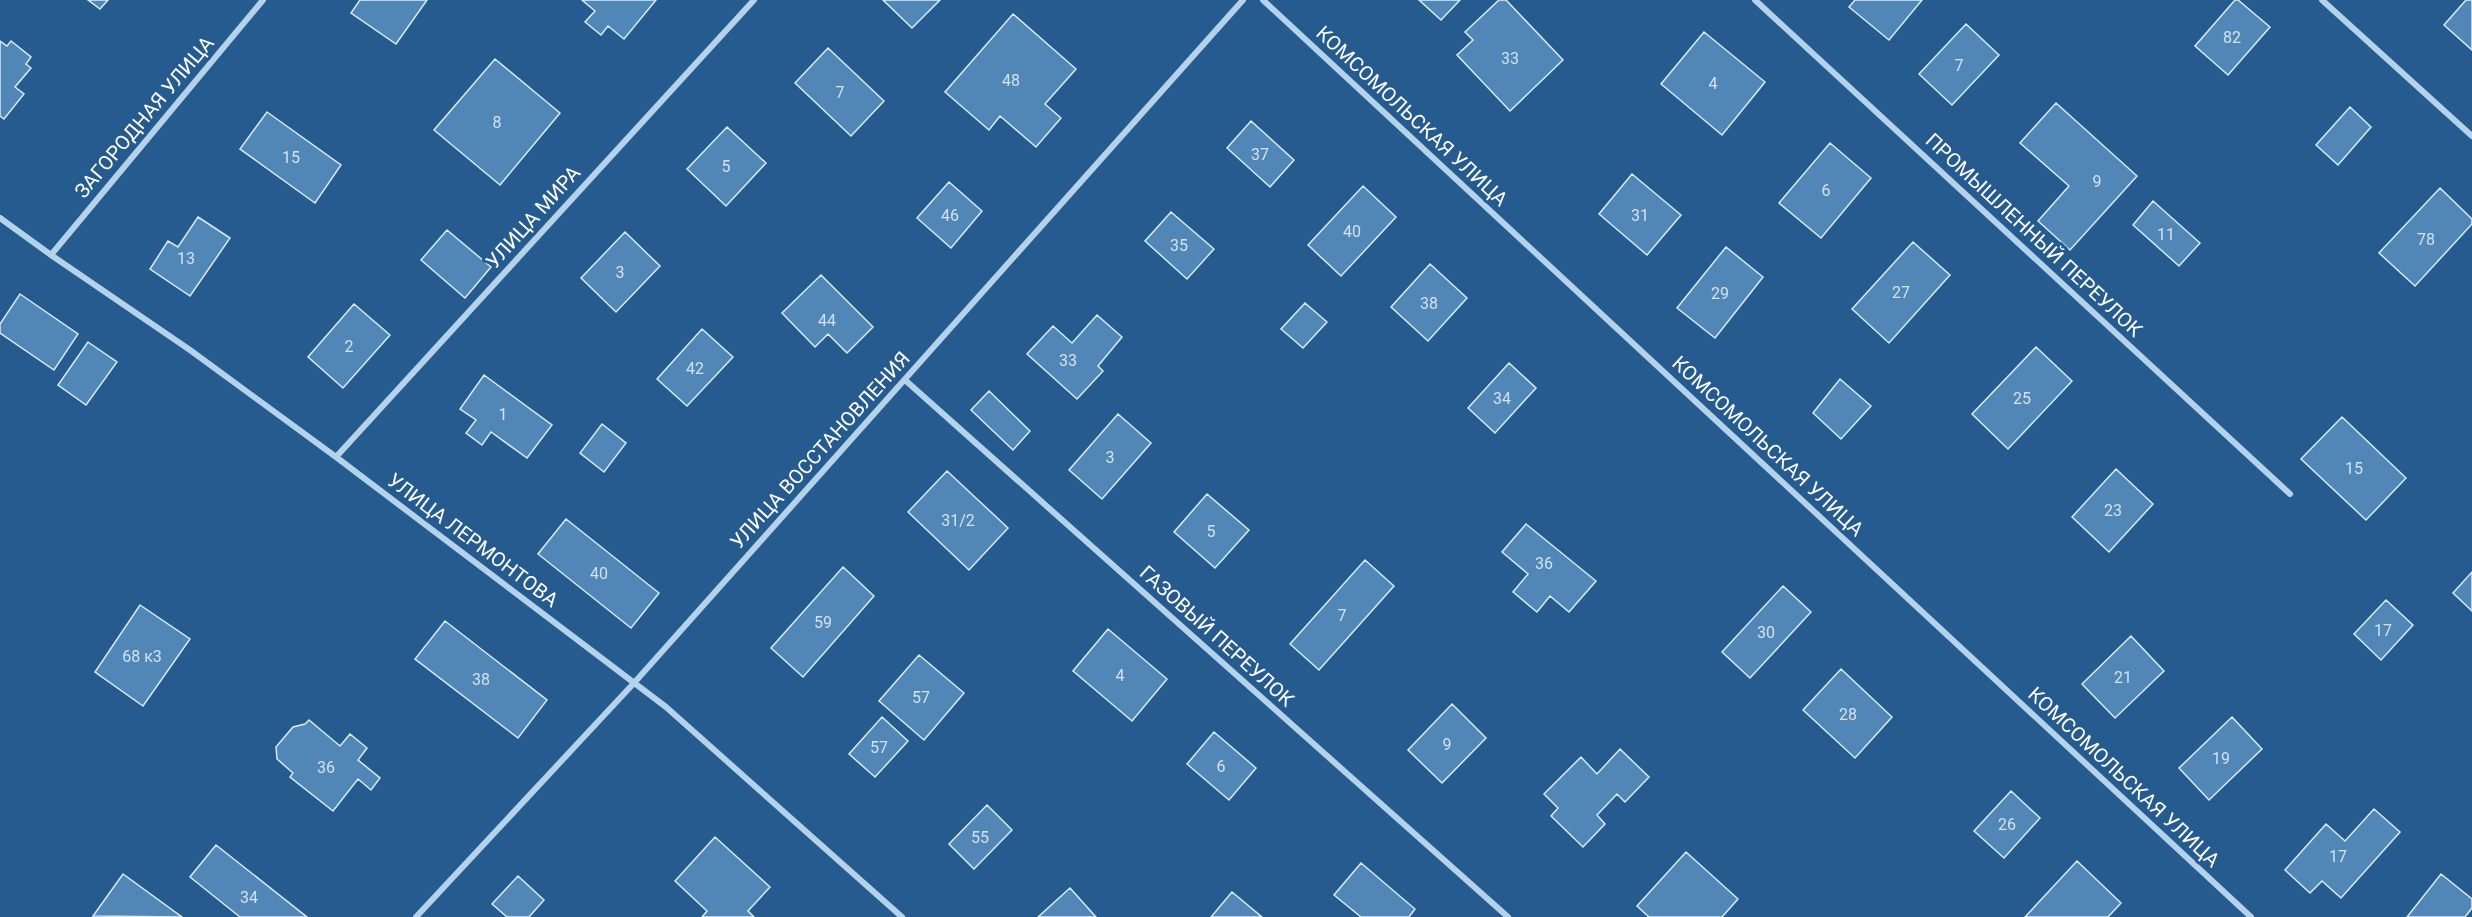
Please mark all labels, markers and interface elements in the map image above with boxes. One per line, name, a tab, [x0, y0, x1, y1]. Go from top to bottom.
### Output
street label: КОМСОМОЛЬСКАЯ УЛИЦА	[1311, 21, 1513, 211]
house number: 82	[2223, 28, 2241, 47]
street label: ЗАГОРОДНАЯ УЛИЦА	[69, 31, 219, 203]
house number: 33	[1501, 49, 1519, 68]
house number: 7	[1955, 56, 1964, 75]
house number: 48	[1002, 71, 1020, 90]
house number: 4	[1709, 74, 1718, 93]
house number: 7	[836, 83, 845, 102]
house number: 8	[493, 113, 502, 132]
street label: ПРОМЫШЛЕННЫЙ ПЕРЕУЛОК	[1921, 128, 2147, 342]
house number: 37	[1251, 145, 1269, 164]
house number: 15	[282, 148, 300, 167]
house number: 5	[722, 157, 731, 176]
street label: УЛИЦА МИРА	[481, 161, 585, 273]
house number: 9	[2093, 172, 2102, 191]
house number: 6	[1822, 181, 1831, 200]
house number: 46	[941, 206, 959, 225]
house number: 31	[1631, 206, 1649, 225]
house number: 40	[1343, 222, 1361, 241]
house number: 11	[2157, 225, 2175, 244]
house number: 78	[2417, 230, 2435, 249]
house number: 35	[1170, 236, 1188, 255]
house number: 13	[177, 249, 195, 268]
house number: 3	[616, 263, 625, 282]
house number: 27	[1892, 283, 1910, 302]
house number: 29	[1711, 284, 1729, 303]
house number: 38	[1420, 294, 1438, 313]
house number: 44	[818, 311, 836, 330]
house number: 2	[345, 337, 354, 356]
street label: УЛИЦА ВОССТАНОВЛЕНИЯ	[725, 347, 915, 553]
house number: 33	[1059, 351, 1077, 370]
street label: КОМСОМОЛЬСКАЯ УЛИЦА	[1667, 351, 1869, 541]
house number: 42	[686, 359, 704, 378]
house number: 34	[1493, 389, 1511, 408]
house number: 25	[2013, 389, 2031, 408]
house number: 1	[499, 405, 508, 424]
house number: 3	[1106, 448, 1115, 467]
house number: 15	[2345, 459, 2363, 478]
street label: УЛИЦА ЛЕРМОНТОВА	[383, 468, 563, 612]
house number: 23	[2104, 501, 2122, 520]
house number: 31/2	[941, 511, 975, 530]
house number: 5	[1207, 522, 1216, 541]
house number: 36	[1535, 554, 1553, 573]
street label: ГАЗОВЫЙ ПЕРЕУЛОК	[1135, 560, 1299, 712]
house number: 40	[590, 564, 608, 583]
house number: 7	[1338, 606, 1347, 625]
house number: 59	[814, 613, 832, 632]
house number: 17	[2374, 621, 2392, 640]
house number: 30	[1757, 623, 1775, 642]
house number: 68 к3	[122, 647, 162, 666]
house number: 4	[1116, 666, 1125, 685]
house number: 21	[2114, 668, 2132, 687]
house number: 38	[472, 670, 490, 689]
street label: КОМСОМОЛЬСКАЯ УЛИЦА	[2023, 682, 2225, 872]
house number: 57	[912, 688, 930, 707]
house number: 28	[1839, 705, 1857, 724]
house number: 9	[1443, 735, 1452, 754]
house number: 57	[870, 738, 888, 757]
house number: 19	[2212, 749, 2230, 768]
house number: 6	[1217, 757, 1226, 776]
house number: 36	[317, 758, 335, 777]
house number: 26	[1998, 815, 2016, 834]
house number: 55	[971, 828, 989, 847]
house number: 17	[2329, 847, 2347, 866]
house number: 34	[240, 888, 258, 907]

